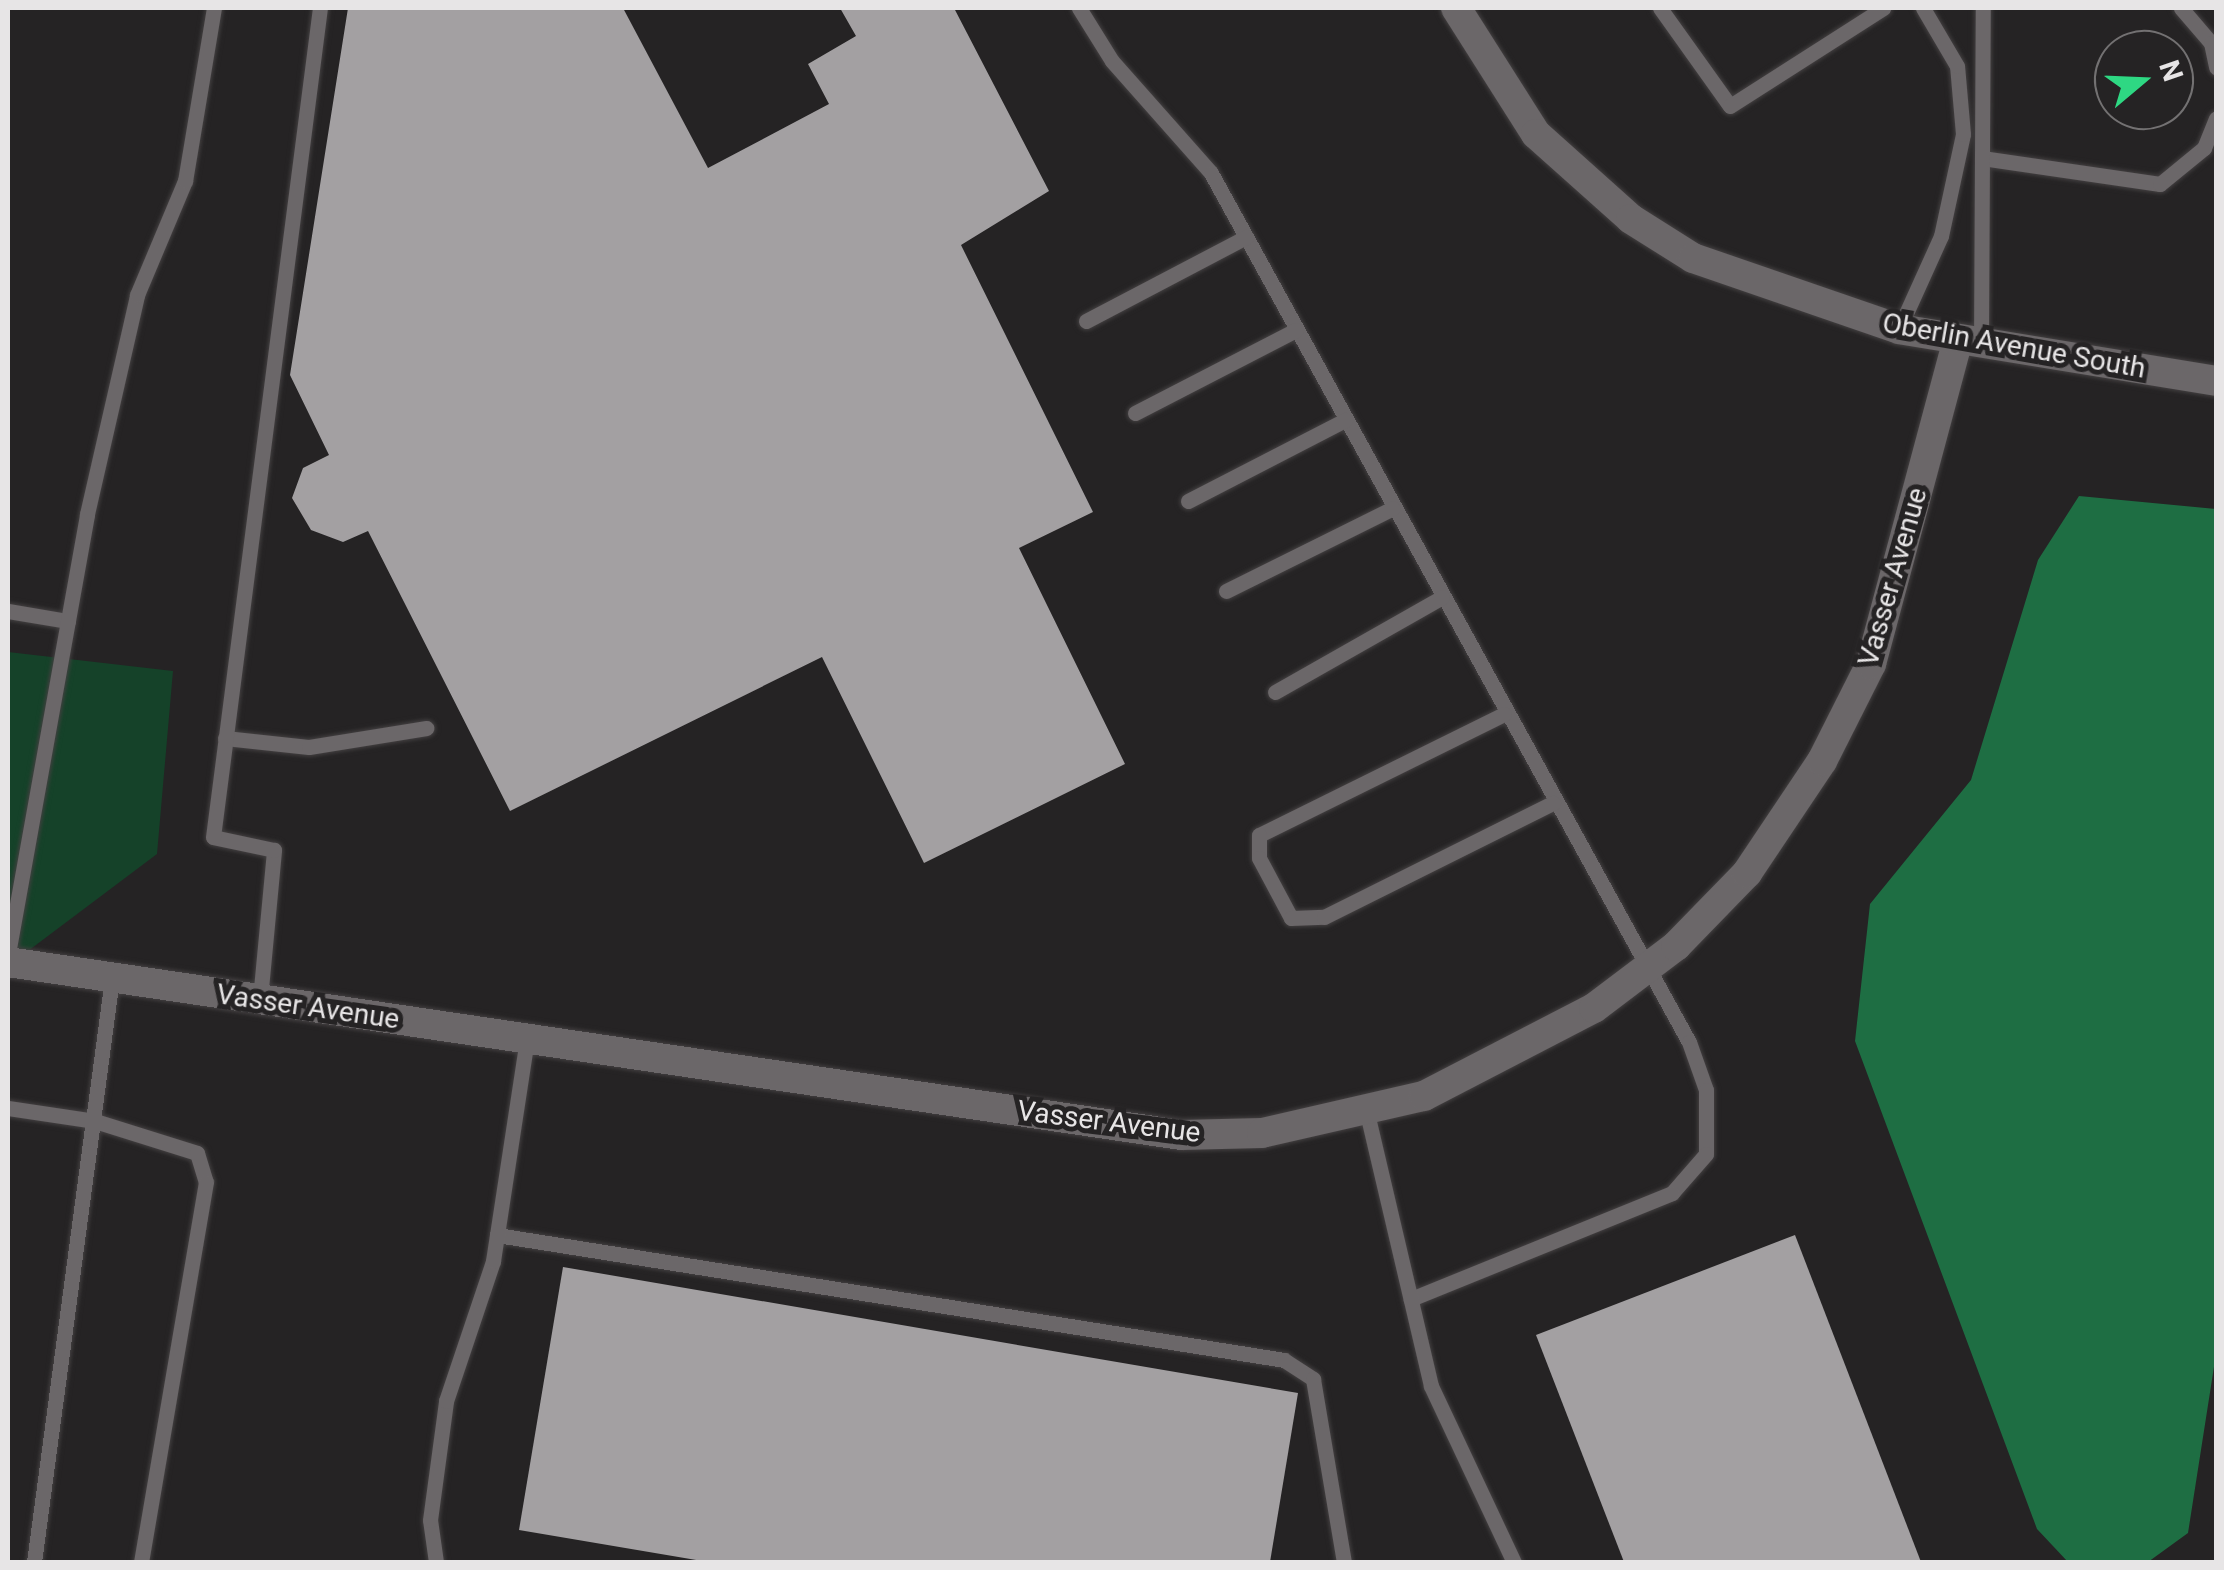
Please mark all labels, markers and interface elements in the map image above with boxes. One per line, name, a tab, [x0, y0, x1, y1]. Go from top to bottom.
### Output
north arrow	[2094, 30, 2194, 130]
text: N	[2152, 56, 2190, 85]
street label: Oberlin Avenue South	[1880, 306, 2148, 386]
street label: Vasser Avenue	[1851, 484, 1935, 670]
street label: Vasser Avenue	[214, 978, 402, 1036]
street label: Vasser Avenue	[1016, 1094, 1202, 1150]

